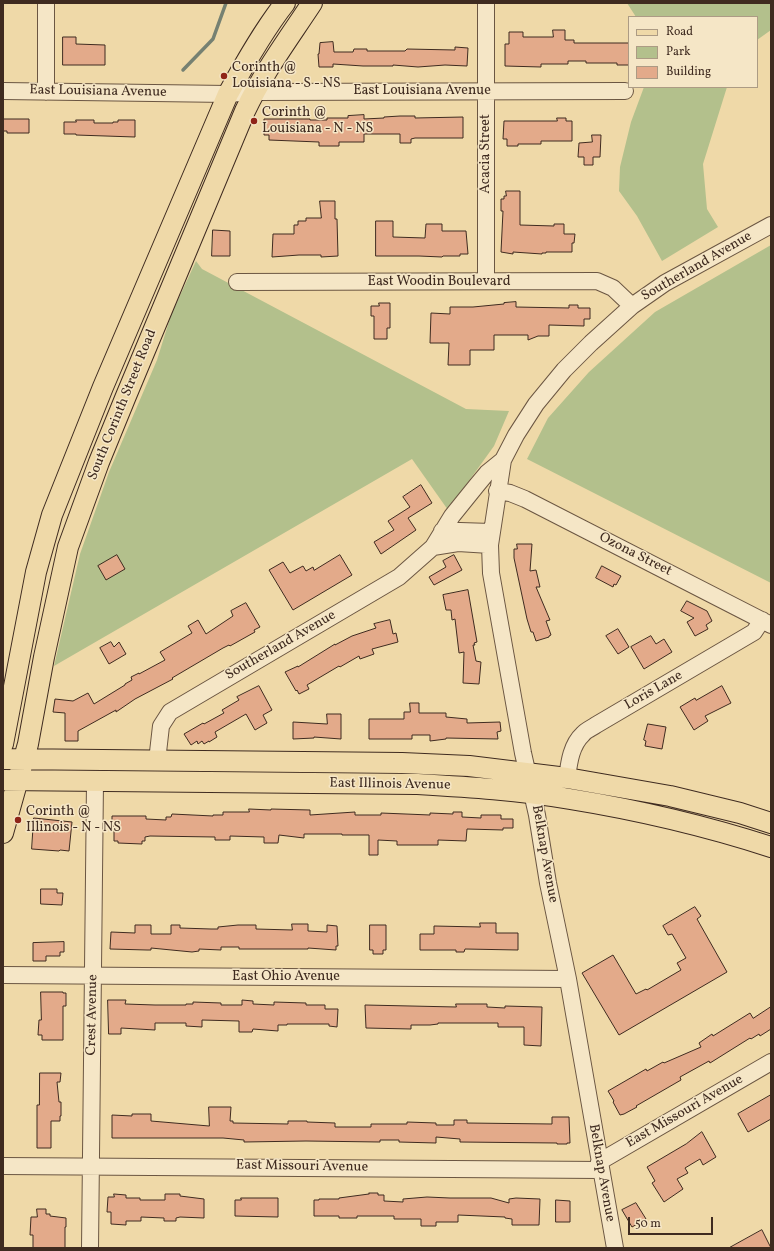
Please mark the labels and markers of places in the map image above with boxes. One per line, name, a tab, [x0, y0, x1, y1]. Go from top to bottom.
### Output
place label: Corinth @ Louisiana - S - NS	[232, 60, 341, 92]
marker: Corinth @ Louisiana - S - NS	[219, 71, 229, 81]
place label: Corinth @ Louisiana - N - NS	[262, 105, 373, 138]
marker: Corinth @ Louisiana - N - NS	[249, 116, 259, 126]
place label: Corinth @ Illinois - N - NS	[26, 804, 121, 836]
marker: Corinth @ Illinois - N - NS	[13, 815, 23, 825]

